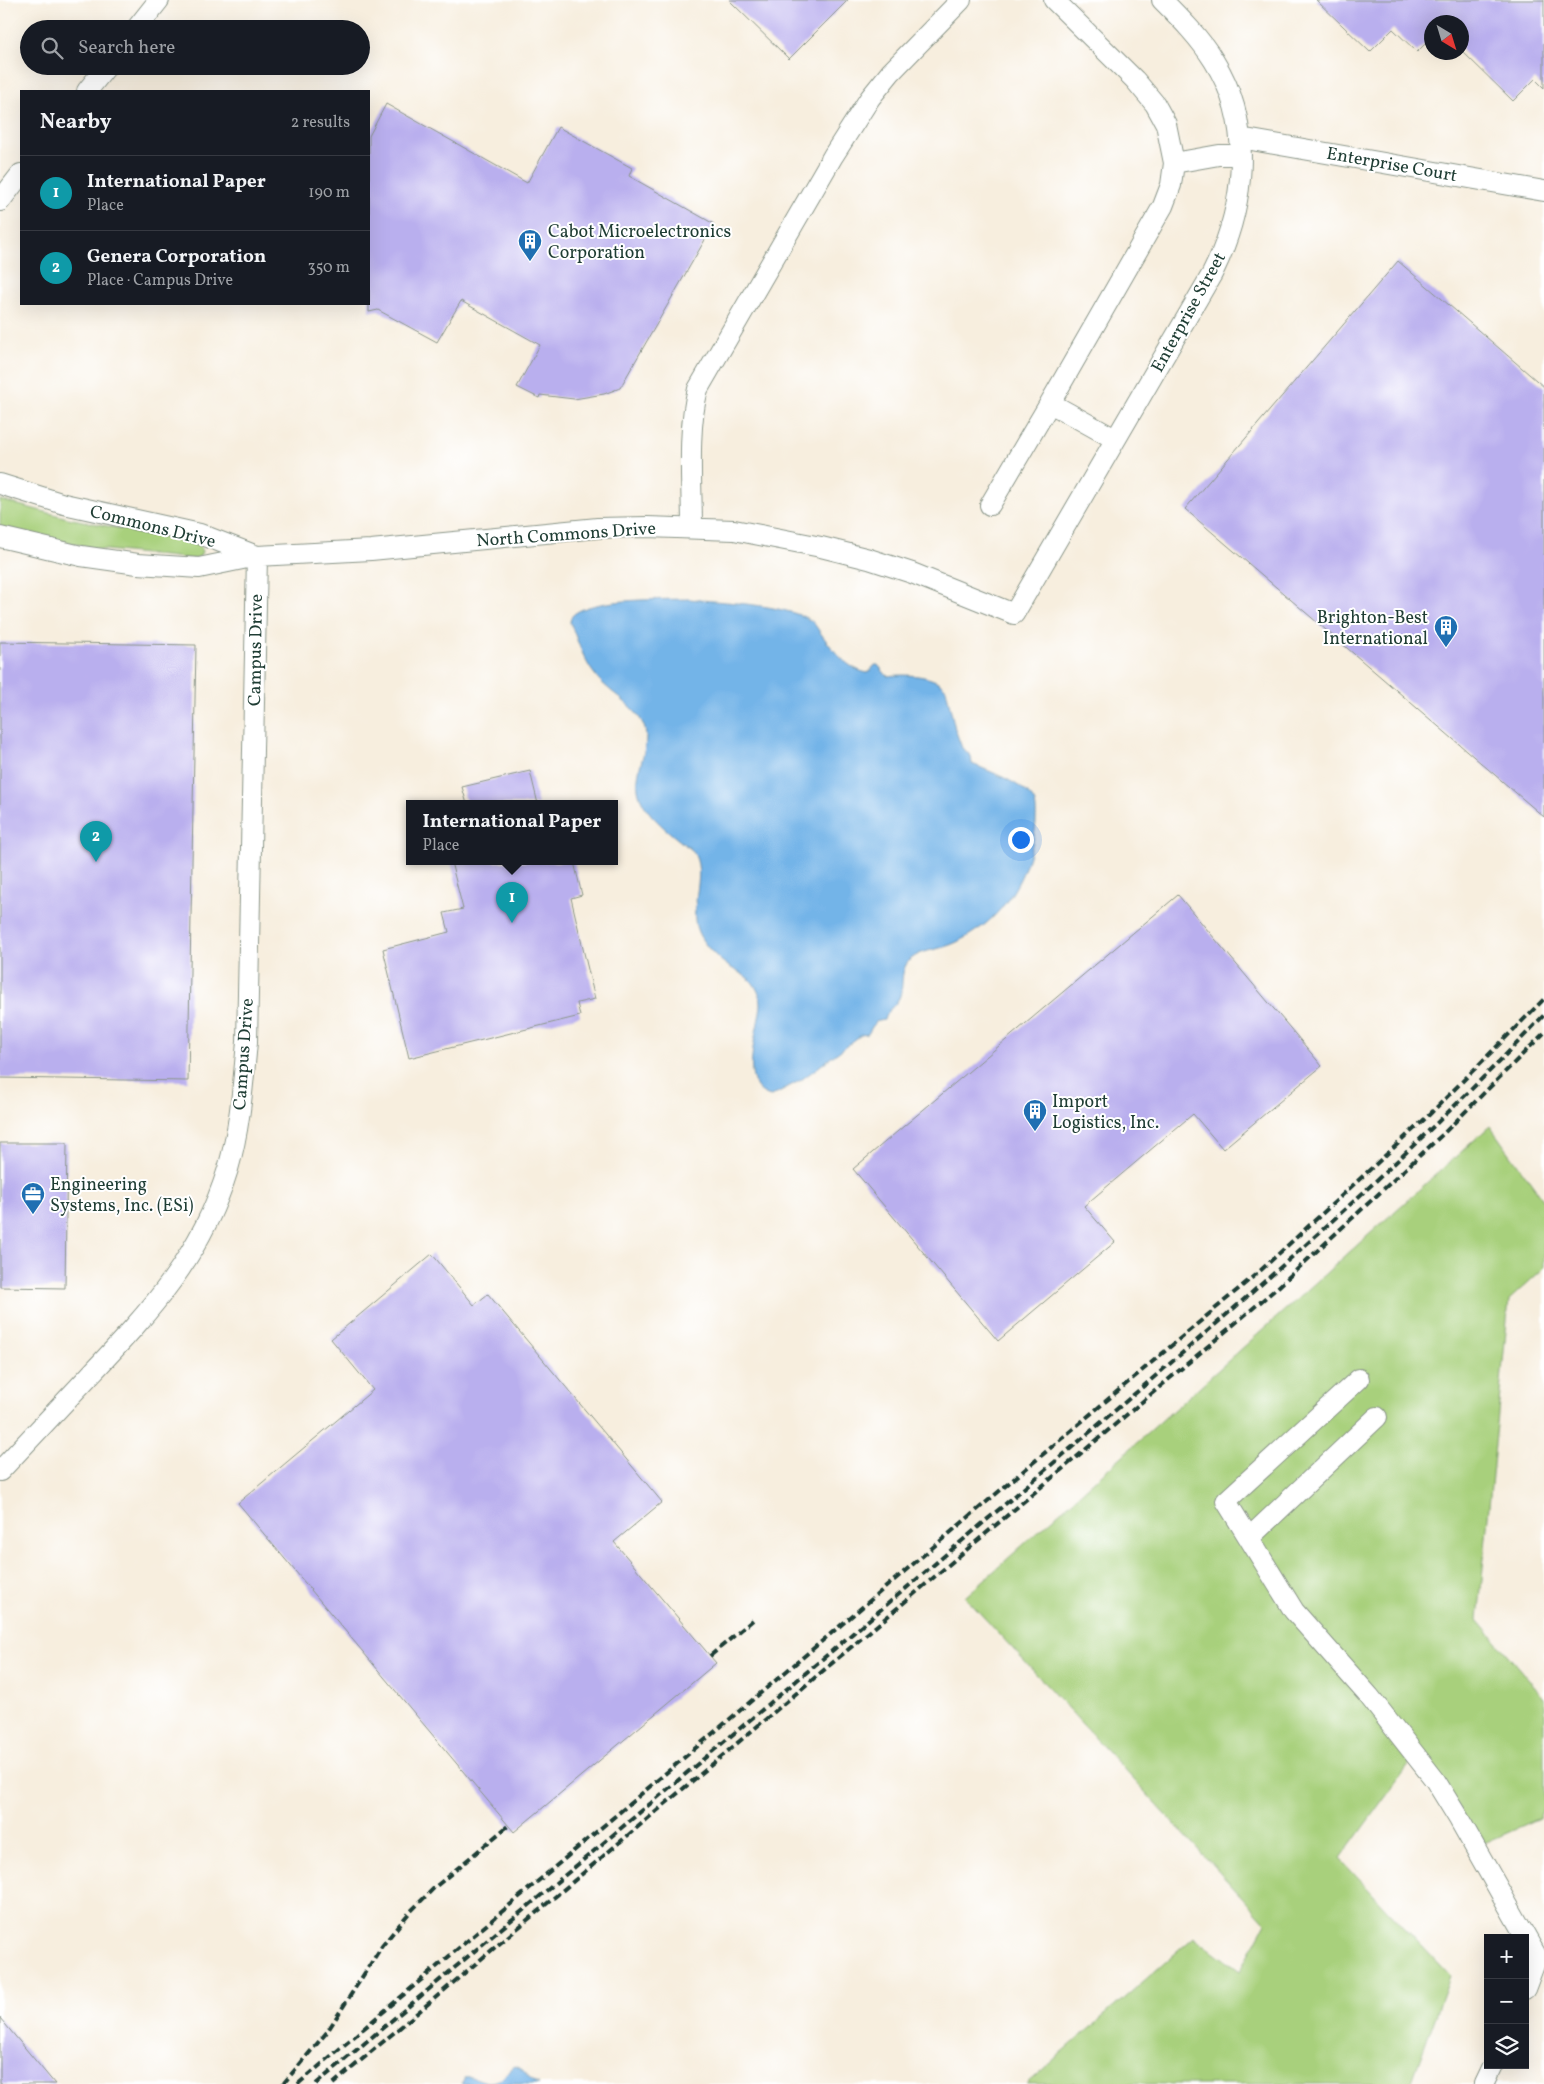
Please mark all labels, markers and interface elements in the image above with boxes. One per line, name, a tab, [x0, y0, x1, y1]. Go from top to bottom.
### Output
north arrow	[1424, 15, 1469, 60]
search box	[20, 20, 370, 75]
icon: search	[38, 34, 66, 62]
text: Search here	[78, 35, 175, 61]
text: Nearby	[40, 108, 111, 137]
text: 2 results	[291, 112, 350, 134]
street label: Enterprise Court	[1324, 142, 1459, 189]
text: International Paper	[87, 169, 266, 195]
text: 1	[53, 182, 59, 204]
text: 190 m	[308, 182, 350, 204]
text: Place	[87, 195, 124, 217]
place label: Cabot Microelectronics Corporation	[548, 220, 731, 266]
building icon: Cabot Microelectronics Corporation	[517, 228, 543, 262]
text: Genera Corporation	[87, 244, 266, 270]
street label: Enterprise Street	[1146, 248, 1233, 377]
text: 2	[52, 257, 60, 279]
text: 350 m	[307, 257, 350, 279]
text: Place · Campus Drive	[87, 270, 233, 292]
street label: Commons Drive	[87, 500, 218, 555]
street label: North Commons Drive	[475, 517, 657, 554]
street label: Campus Drive	[243, 594, 270, 706]
place label: Brighton-Best International	[1317, 606, 1428, 652]
building icon: Brighton-Best International	[1433, 614, 1459, 648]
popup	[406, 800, 618, 865]
text: International Paper	[423, 809, 601, 835]
pin: 2	[80, 821, 112, 862]
your location	[1008, 827, 1034, 853]
text: Place	[423, 835, 459, 857]
pin: 1	[496, 882, 528, 923]
street label: Campus Drive	[228, 997, 261, 1111]
place label: Import Logistics, Inc.	[1052, 1090, 1159, 1136]
building icon: Import Logistics, Inc.	[1022, 1098, 1048, 1132]
place label: Engineering Systems, Inc. (ESi)	[50, 1173, 194, 1219]
office icon: Engineering Systems, Inc. (ESi)	[20, 1181, 46, 1215]
map controls	[1484, 1934, 1529, 2069]
button: +	[1484, 1934, 1529, 1979]
button: −	[1484, 1979, 1529, 2024]
button: layers	[1484, 2024, 1529, 2069]

